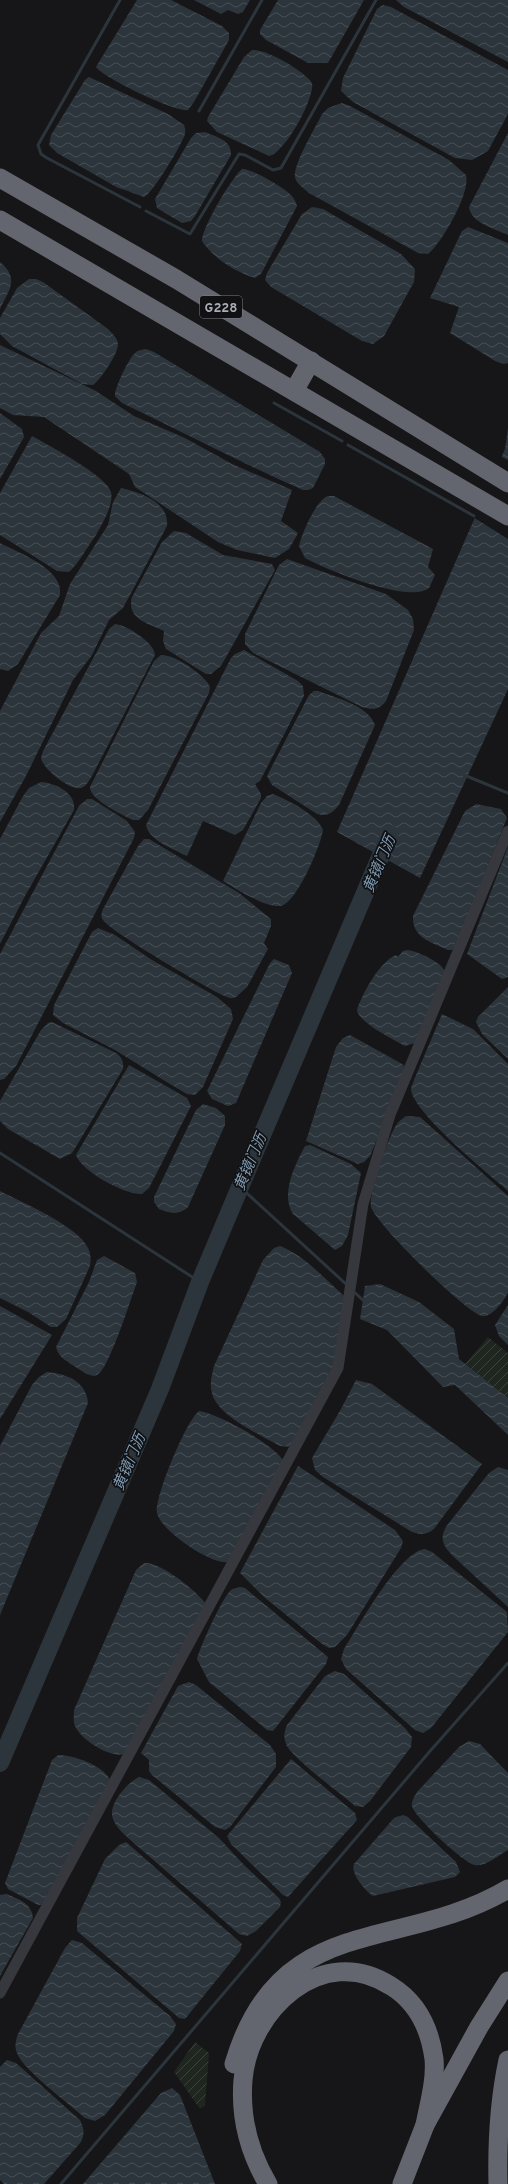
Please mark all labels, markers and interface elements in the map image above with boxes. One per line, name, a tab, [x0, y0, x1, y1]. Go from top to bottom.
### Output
road number: G228	[200, 296, 242, 318]
water label: 黄镜门沥	[360, 831, 402, 896]
water label: 黄镜门沥	[231, 1129, 273, 1194]
water label: 黄镜门沥	[110, 1429, 152, 1494]

